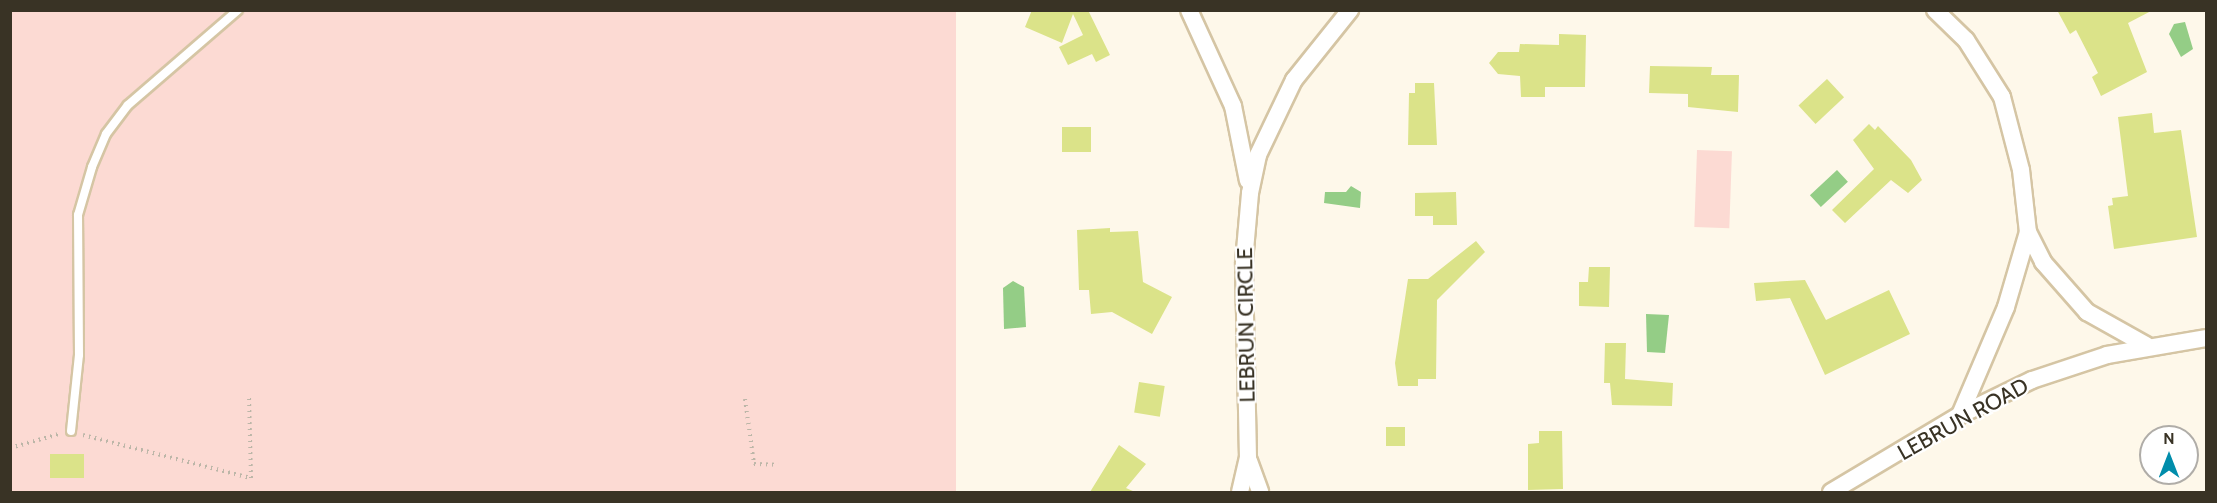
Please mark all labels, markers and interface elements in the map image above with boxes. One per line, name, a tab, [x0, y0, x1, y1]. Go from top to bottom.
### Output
street label: LEBRUN CIRCLE	[1231, 247, 1261, 403]
street label: LEBRUN ROAD	[1893, 372, 2033, 466]
north arrow	[2139, 425, 2199, 485]
text: N	[2163, 429, 2175, 448]

